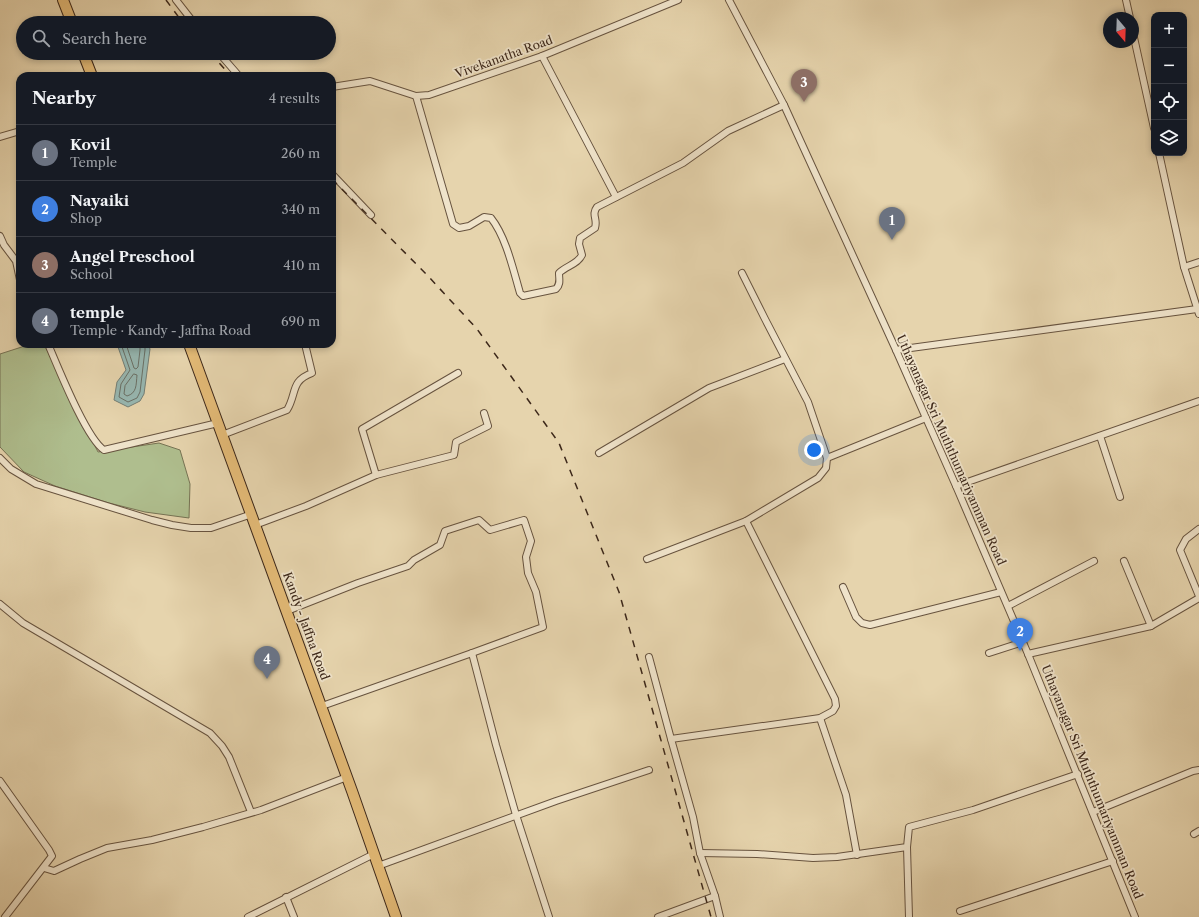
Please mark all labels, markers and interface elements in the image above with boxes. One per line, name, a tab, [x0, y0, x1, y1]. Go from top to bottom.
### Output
north arrow	[1103, 12, 1139, 48]
map controls	[1151, 12, 1187, 156]
button: +	[1151, 12, 1187, 48]
search box	[16, 16, 336, 60]
icon: search	[30, 27, 52, 49]
text: Search here	[62, 29, 147, 48]
street label: Vivekanatha Road	[452, 32, 555, 81]
button: −	[1151, 48, 1187, 84]
pin: 3	[791, 69, 817, 102]
button: locate	[1151, 84, 1187, 120]
text: Nearby	[32, 88, 96, 108]
text: 4 results	[269, 90, 320, 106]
button: layers	[1151, 120, 1187, 156]
text: Kovil	[70, 135, 111, 154]
text: 1	[42, 145, 48, 161]
text: 260 m	[281, 145, 320, 161]
text: Temple	[70, 154, 117, 170]
text: Nayaiki	[70, 191, 129, 210]
text: 2	[41, 201, 49, 217]
text: 340 m	[282, 201, 320, 217]
pin: 1	[879, 207, 905, 240]
text: Shop	[70, 210, 102, 226]
text: Angel Preschool	[70, 247, 195, 266]
text: 3	[41, 257, 49, 273]
text: 410 m	[283, 257, 320, 273]
text: School	[70, 266, 113, 282]
text: temple	[70, 303, 124, 322]
text: 4	[41, 313, 49, 329]
text: 690 m	[281, 313, 320, 329]
text: Temple · Kandy - Jaffna Road	[70, 322, 251, 338]
street label: Uthayanagar Sri Muththumariyamman Road	[894, 332, 1010, 568]
your location	[804, 440, 824, 460]
street label: Kandy - Jaffna Road	[280, 570, 333, 683]
pin: 2	[1007, 618, 1033, 651]
pin: 4	[254, 646, 280, 679]
street label: Uthayanagar Sri Muththumariyamman Road	[1038, 663, 1147, 902]

